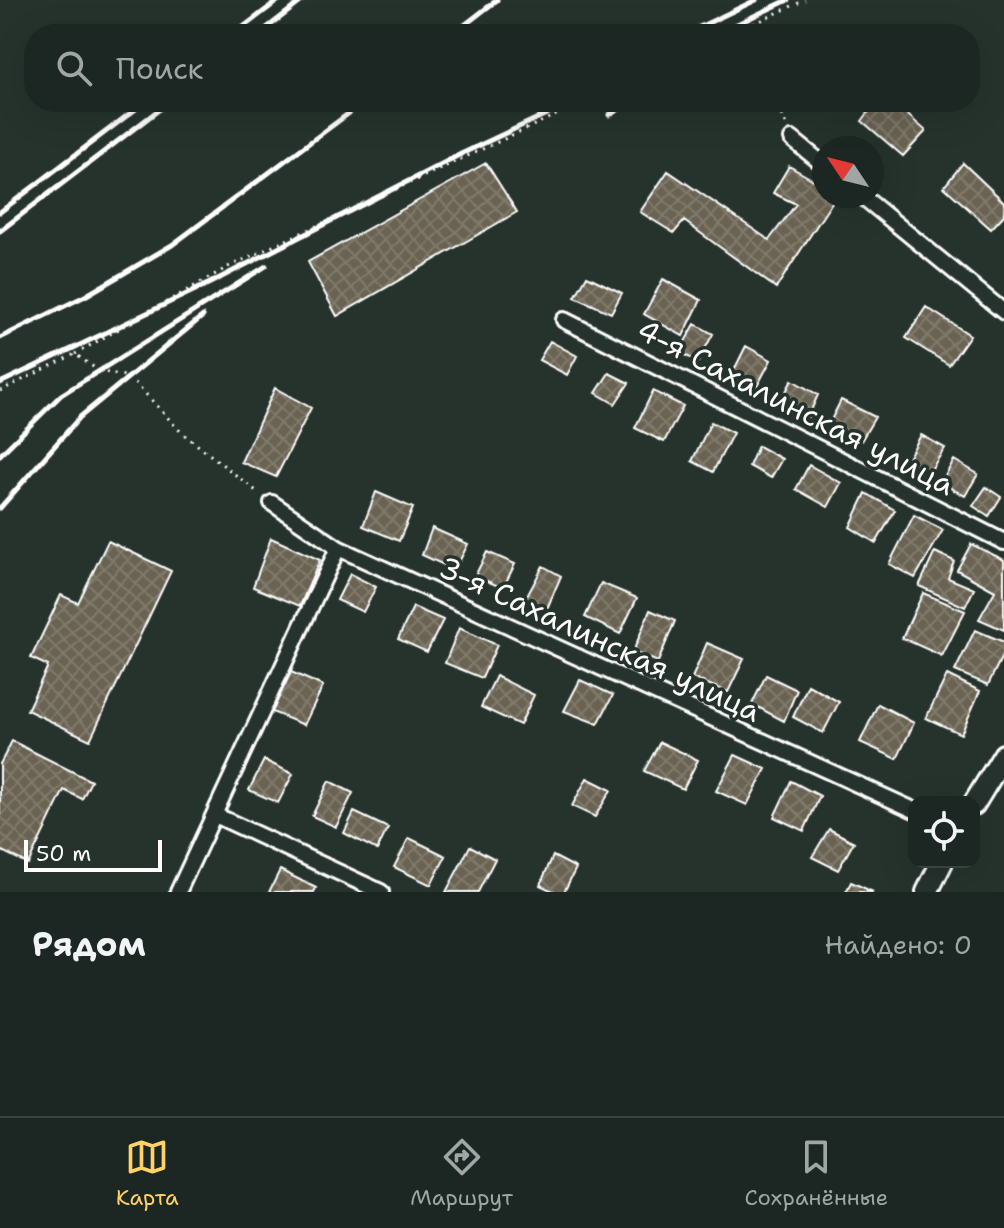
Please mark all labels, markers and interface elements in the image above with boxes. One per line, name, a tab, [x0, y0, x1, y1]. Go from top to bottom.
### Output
search box	[24, 24, 980, 112]
icon: search	[52, 46, 96, 90]
text: Поиск	[116, 48, 204, 89]
north arrow	[812, 136, 884, 208]
street label: 4-я Сахалинская улица	[630, 309, 962, 505]
street label: 3-я Сахалинская улица	[432, 546, 768, 732]
map controls	[908, 796, 980, 868]
button: locate	[908, 796, 980, 868]
scale bar	[24, 836, 162, 872]
text: 50 m	[36, 839, 91, 868]
text: Рядом	[32, 921, 146, 967]
text: Найдено: 0	[825, 927, 972, 962]
tab: Карта	[116, 1135, 179, 1212]
tab: Маршрут	[410, 1135, 513, 1212]
tab: Сохранённые	[745, 1135, 888, 1212]

